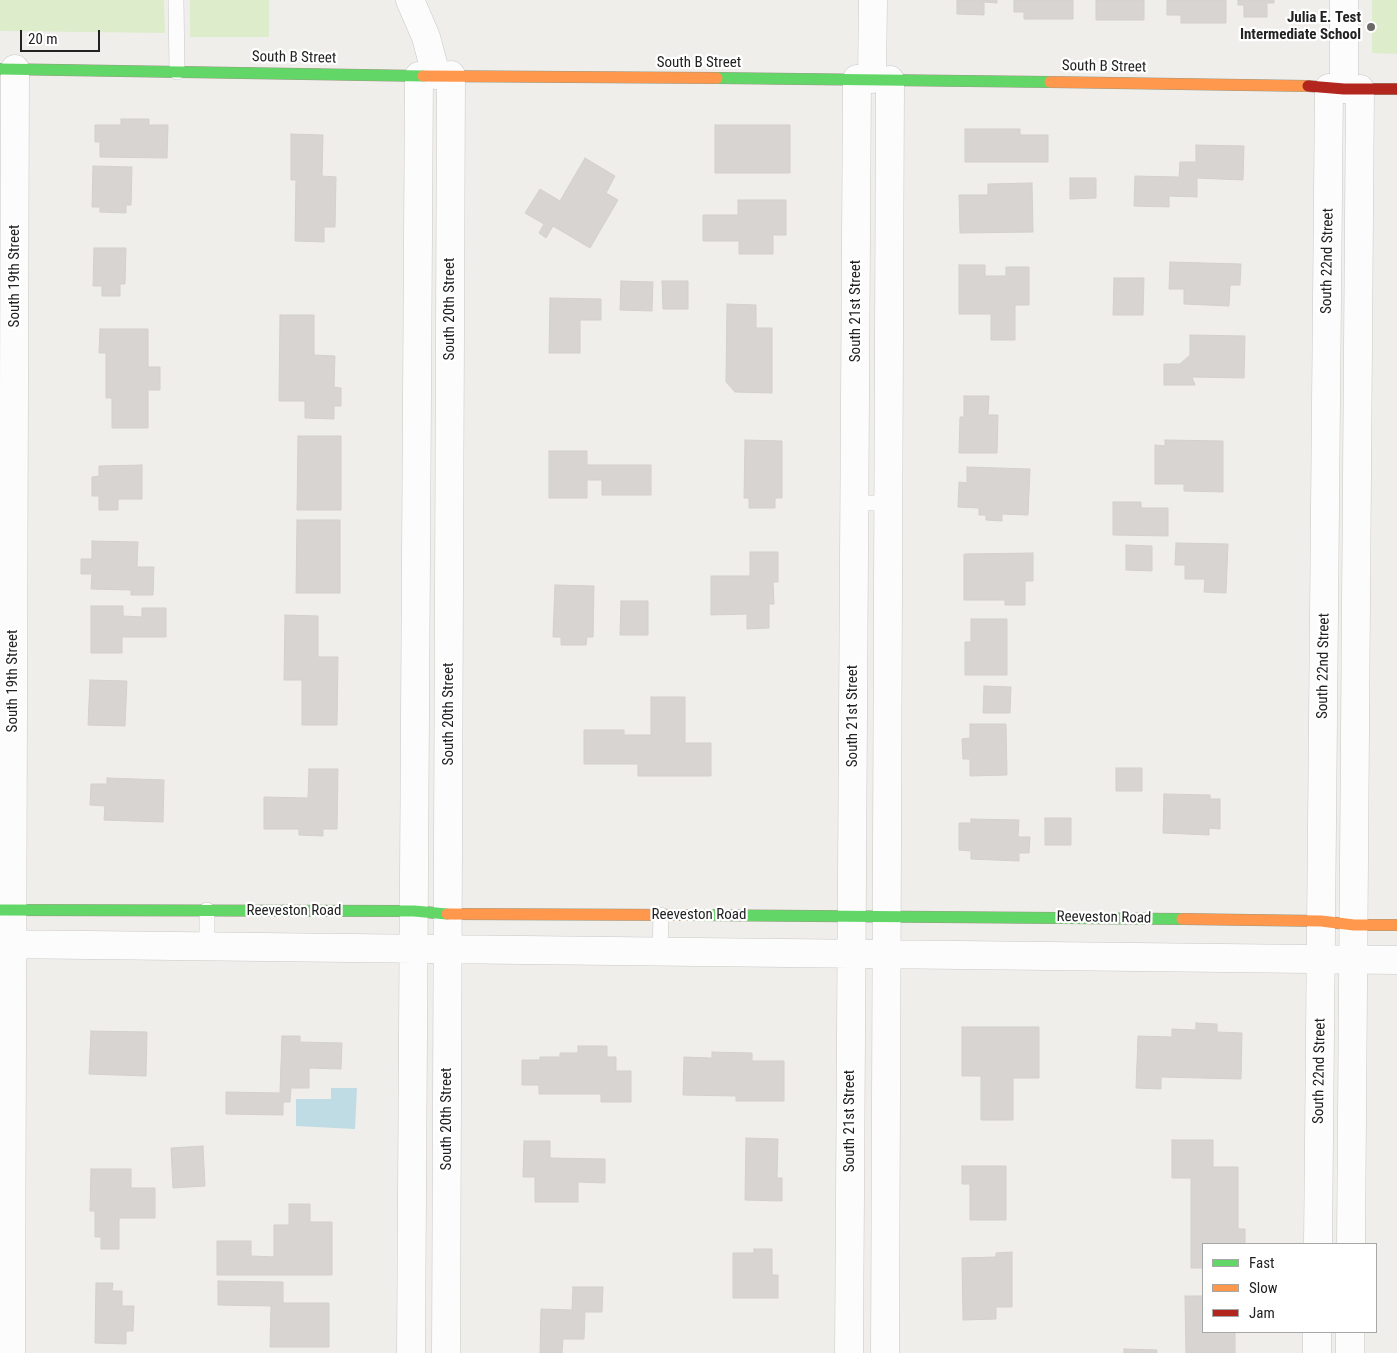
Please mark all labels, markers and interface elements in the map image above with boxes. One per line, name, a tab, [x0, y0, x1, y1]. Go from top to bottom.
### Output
place label: Julia E. Test Intermediate School	[1240, 9, 1361, 44]
scale bar	[22, 20, 102, 52]
marker: Julia E. Test Intermediate School	[1365, 21, 1377, 33]
text: 20 m	[28, 30, 58, 48]
street label: South B Street	[252, 48, 336, 68]
street label: South B Street	[657, 54, 741, 72]
street label: South B Street	[1062, 57, 1146, 77]
street label: South 22nd Street	[1318, 208, 1338, 314]
street label: South 19th Street	[6, 225, 24, 327]
street label: South 20th Street	[441, 258, 459, 360]
street label: South 21st Street	[847, 260, 865, 362]
street label: South 22nd Street	[1314, 613, 1334, 719]
street label: South 19th Street	[4, 630, 22, 732]
street label: South 20th Street	[440, 663, 458, 765]
street label: South 21st Street	[844, 665, 862, 767]
street label: Reeveston Road	[247, 902, 341, 920]
street label: Reeveston Road	[652, 906, 746, 924]
street label: Reeveston Road	[1056, 908, 1152, 928]
street label: South 22nd Street	[1310, 1018, 1330, 1124]
street label: South 20th Street	[438, 1068, 456, 1170]
street label: South 21st Street	[841, 1070, 859, 1172]
legend	[1202, 1243, 1377, 1333]
text: Fast	[1249, 1254, 1274, 1272]
text: Slow	[1249, 1279, 1278, 1297]
text: Jam	[1249, 1304, 1275, 1322]

